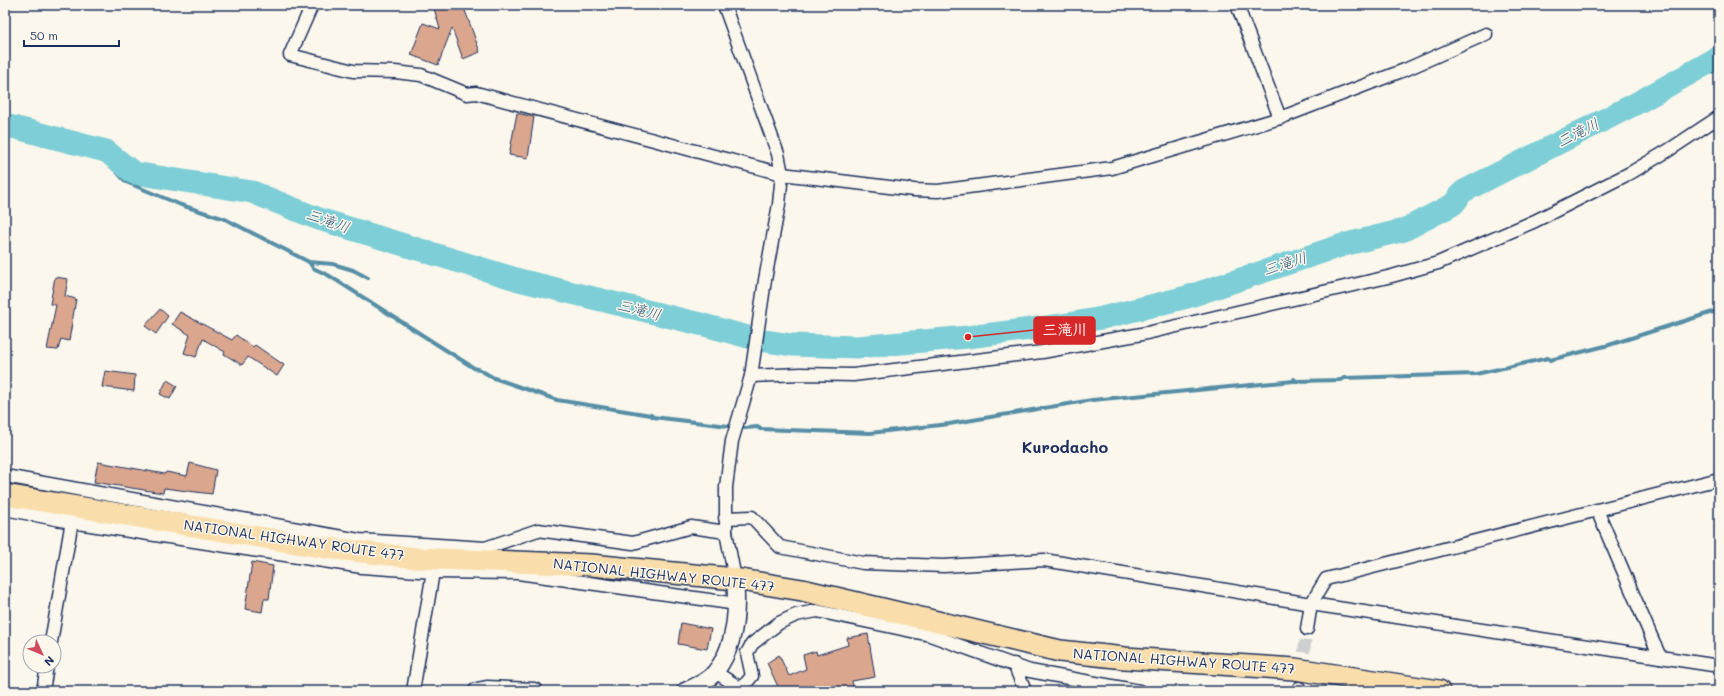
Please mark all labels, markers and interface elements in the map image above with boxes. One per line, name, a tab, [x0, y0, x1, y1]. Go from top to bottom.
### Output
scale bar	[24, 22, 119, 48]
text: 50 m	[30, 27, 58, 43]
water label: 三滝川	[1553, 113, 1602, 151]
water label: 三滝川	[304, 203, 353, 237]
water label: 三滝川	[1260, 247, 1309, 280]
water label: 三滝川	[615, 294, 664, 324]
callout: 三滝川	[1034, 317, 1095, 344]
text: 三滝川	[1042, 319, 1088, 339]
district label: Kurodacho	[1022, 436, 1108, 457]
street label: NATIONAL HIGHWAY ROUTE 477	[183, 515, 406, 564]
street label: NATIONAL HIGHWAY ROUTE 477	[552, 553, 776, 596]
north arrow	[22, 634, 62, 674]
street label: NATIONAL HIGHWAY ROUTE 477	[1072, 643, 1296, 678]
text: N	[41, 653, 58, 670]

